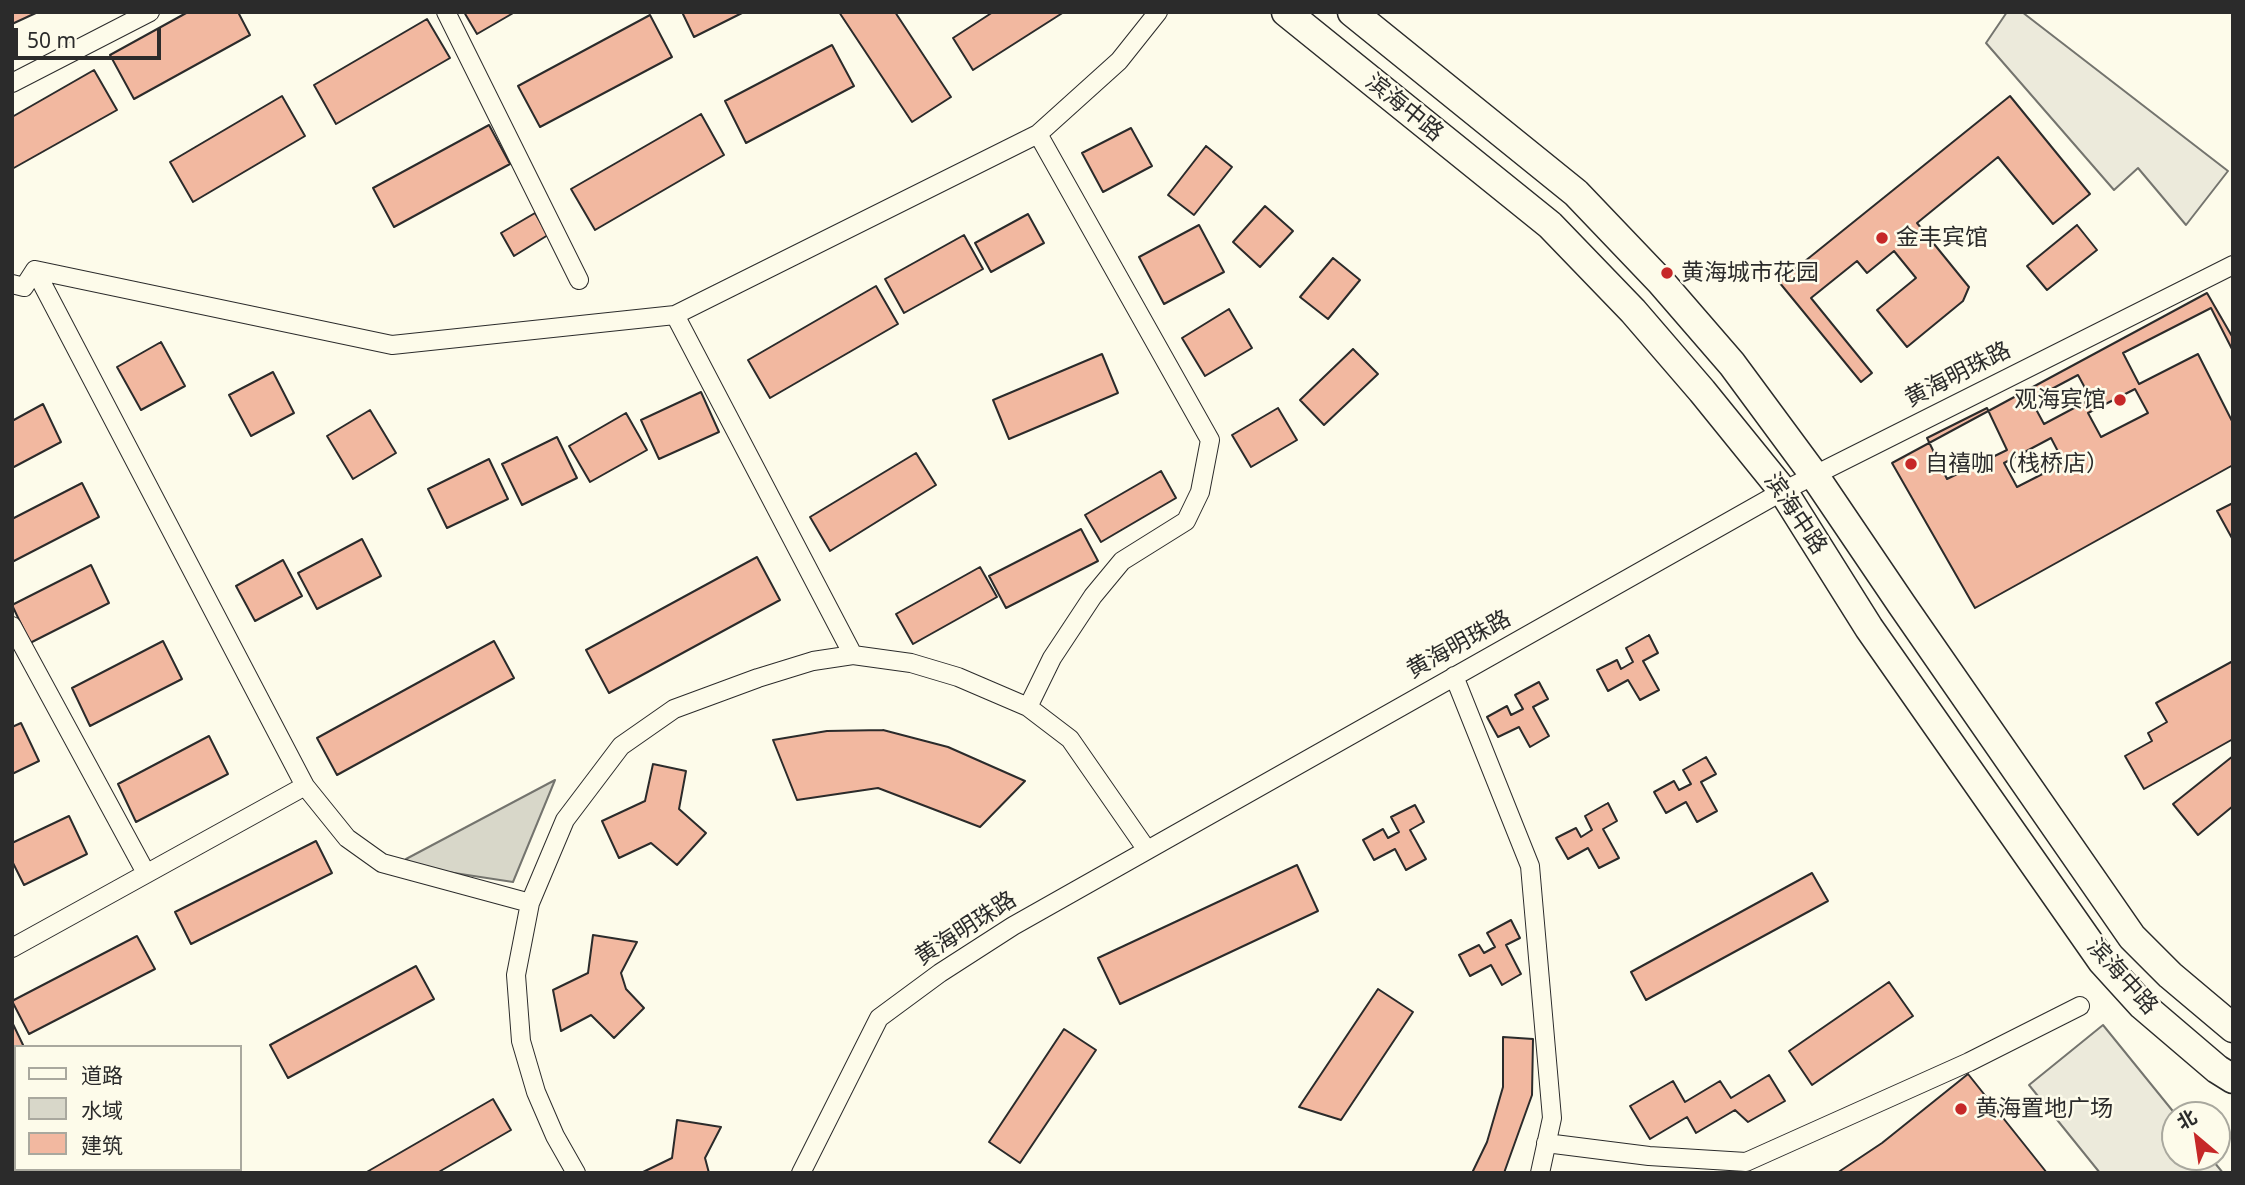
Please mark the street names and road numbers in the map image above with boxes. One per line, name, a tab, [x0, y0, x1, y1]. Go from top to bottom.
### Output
street label: 滨海中路	[1360, 68, 1448, 148]
street label: 黄海明珠路	[1901, 337, 2015, 413]
street label: 滨海中路	[1758, 468, 1832, 560]
street label: 黄海明珠路	[1402, 605, 1516, 685]
street label: 黄海明珠路	[910, 886, 1022, 972]
street label: 滨海中路	[2081, 934, 2163, 1020]

